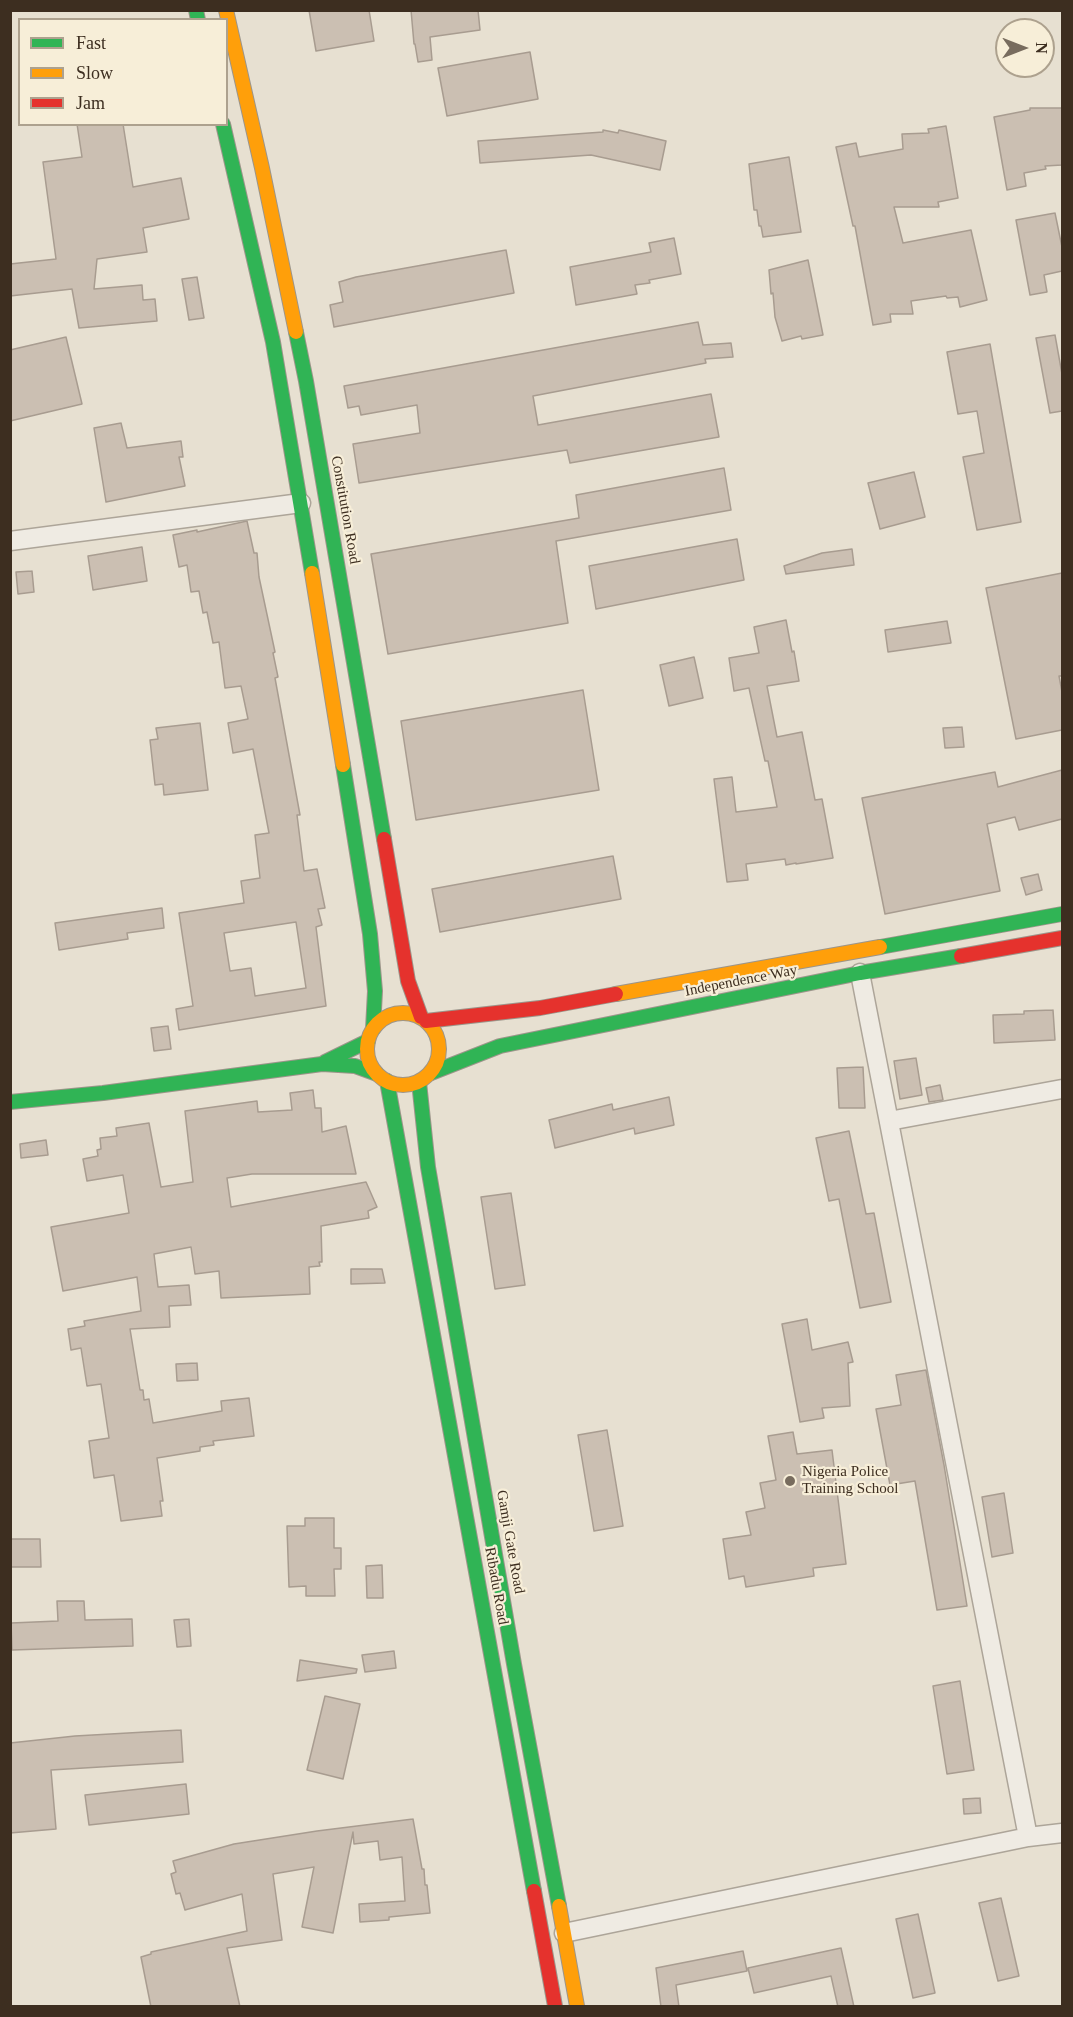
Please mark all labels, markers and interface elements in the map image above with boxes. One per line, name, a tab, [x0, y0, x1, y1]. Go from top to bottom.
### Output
legend	[18, 18, 228, 126]
north arrow	[995, 18, 1055, 78]
text: Fast	[76, 33, 106, 53]
text: N	[1033, 42, 1050, 54]
text: Slow	[76, 63, 113, 83]
text: Jam	[76, 93, 105, 113]
street label: Constitution Road	[327, 454, 363, 566]
street label: Independence Way	[683, 961, 799, 1001]
place label: Nigeria Police Training School	[802, 1463, 899, 1498]
marker: Nigeria Police Training School	[783, 1474, 797, 1488]
street label: Gamji Gate Road	[492, 1489, 528, 1595]
street label: Ribadu Road	[480, 1546, 512, 1626]

